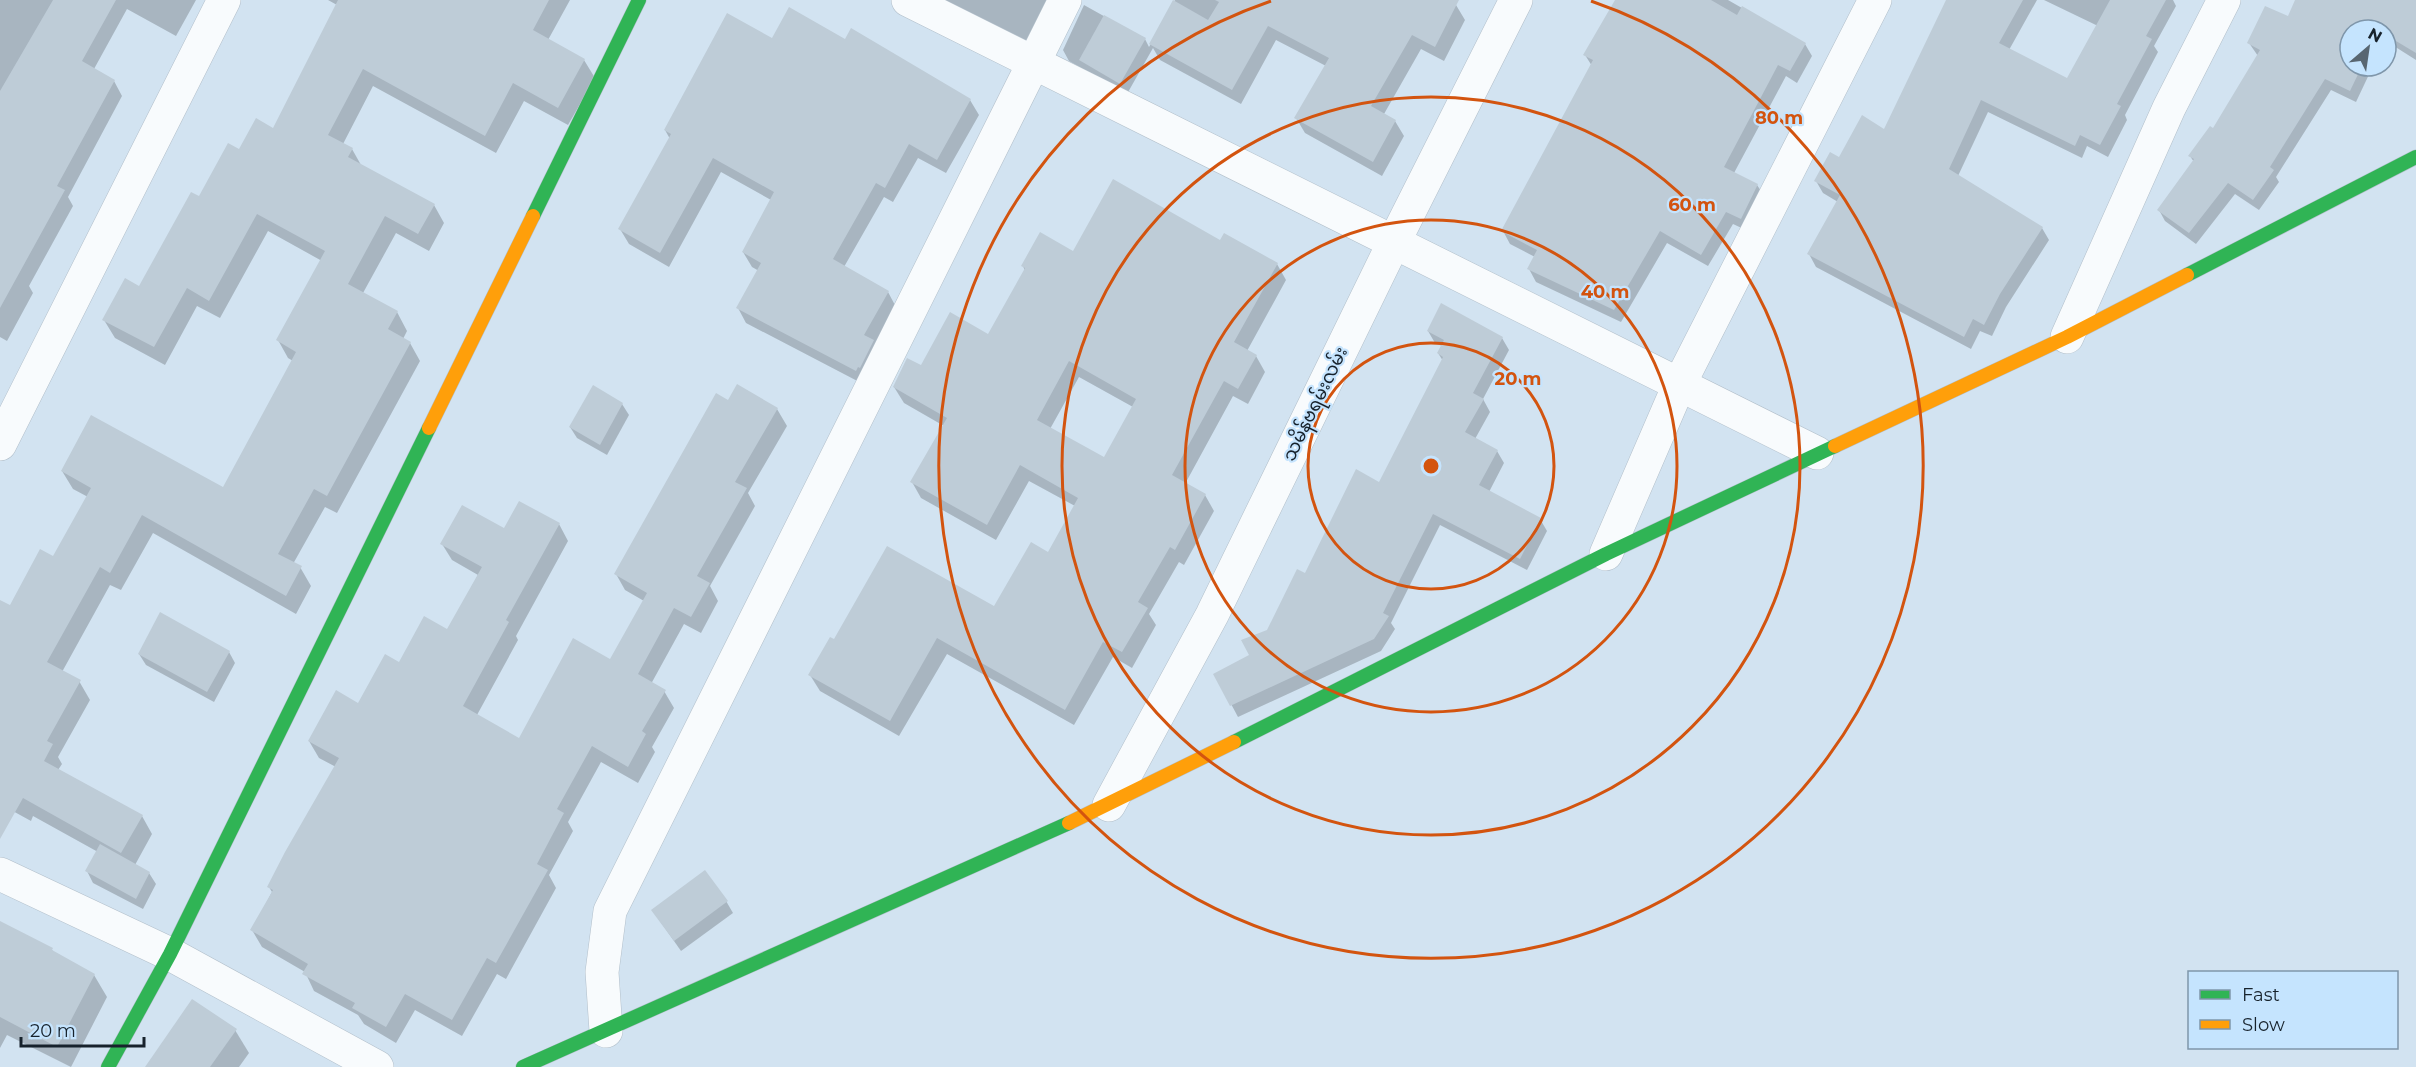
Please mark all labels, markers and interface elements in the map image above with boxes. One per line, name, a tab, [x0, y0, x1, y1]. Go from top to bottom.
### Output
north arrow	[2338, 18, 2398, 78]
text: N	[2365, 24, 2385, 47]
text: 80 m	[1755, 107, 1803, 129]
text: 60 m	[1668, 194, 1716, 216]
text: 40 m	[1581, 281, 1629, 303]
street label: သမိန်ဗရမ်းလမ်း	[1275, 342, 1356, 466]
text: 20 m	[1495, 368, 1541, 390]
centre of rings	[1421, 456, 1441, 476]
legend	[2188, 971, 2398, 1049]
text: Fast	[2242, 984, 2280, 1006]
scale bar	[21, 1010, 144, 1048]
text: Slow	[2242, 1014, 2285, 1036]
text: 20 m	[30, 1020, 76, 1042]

